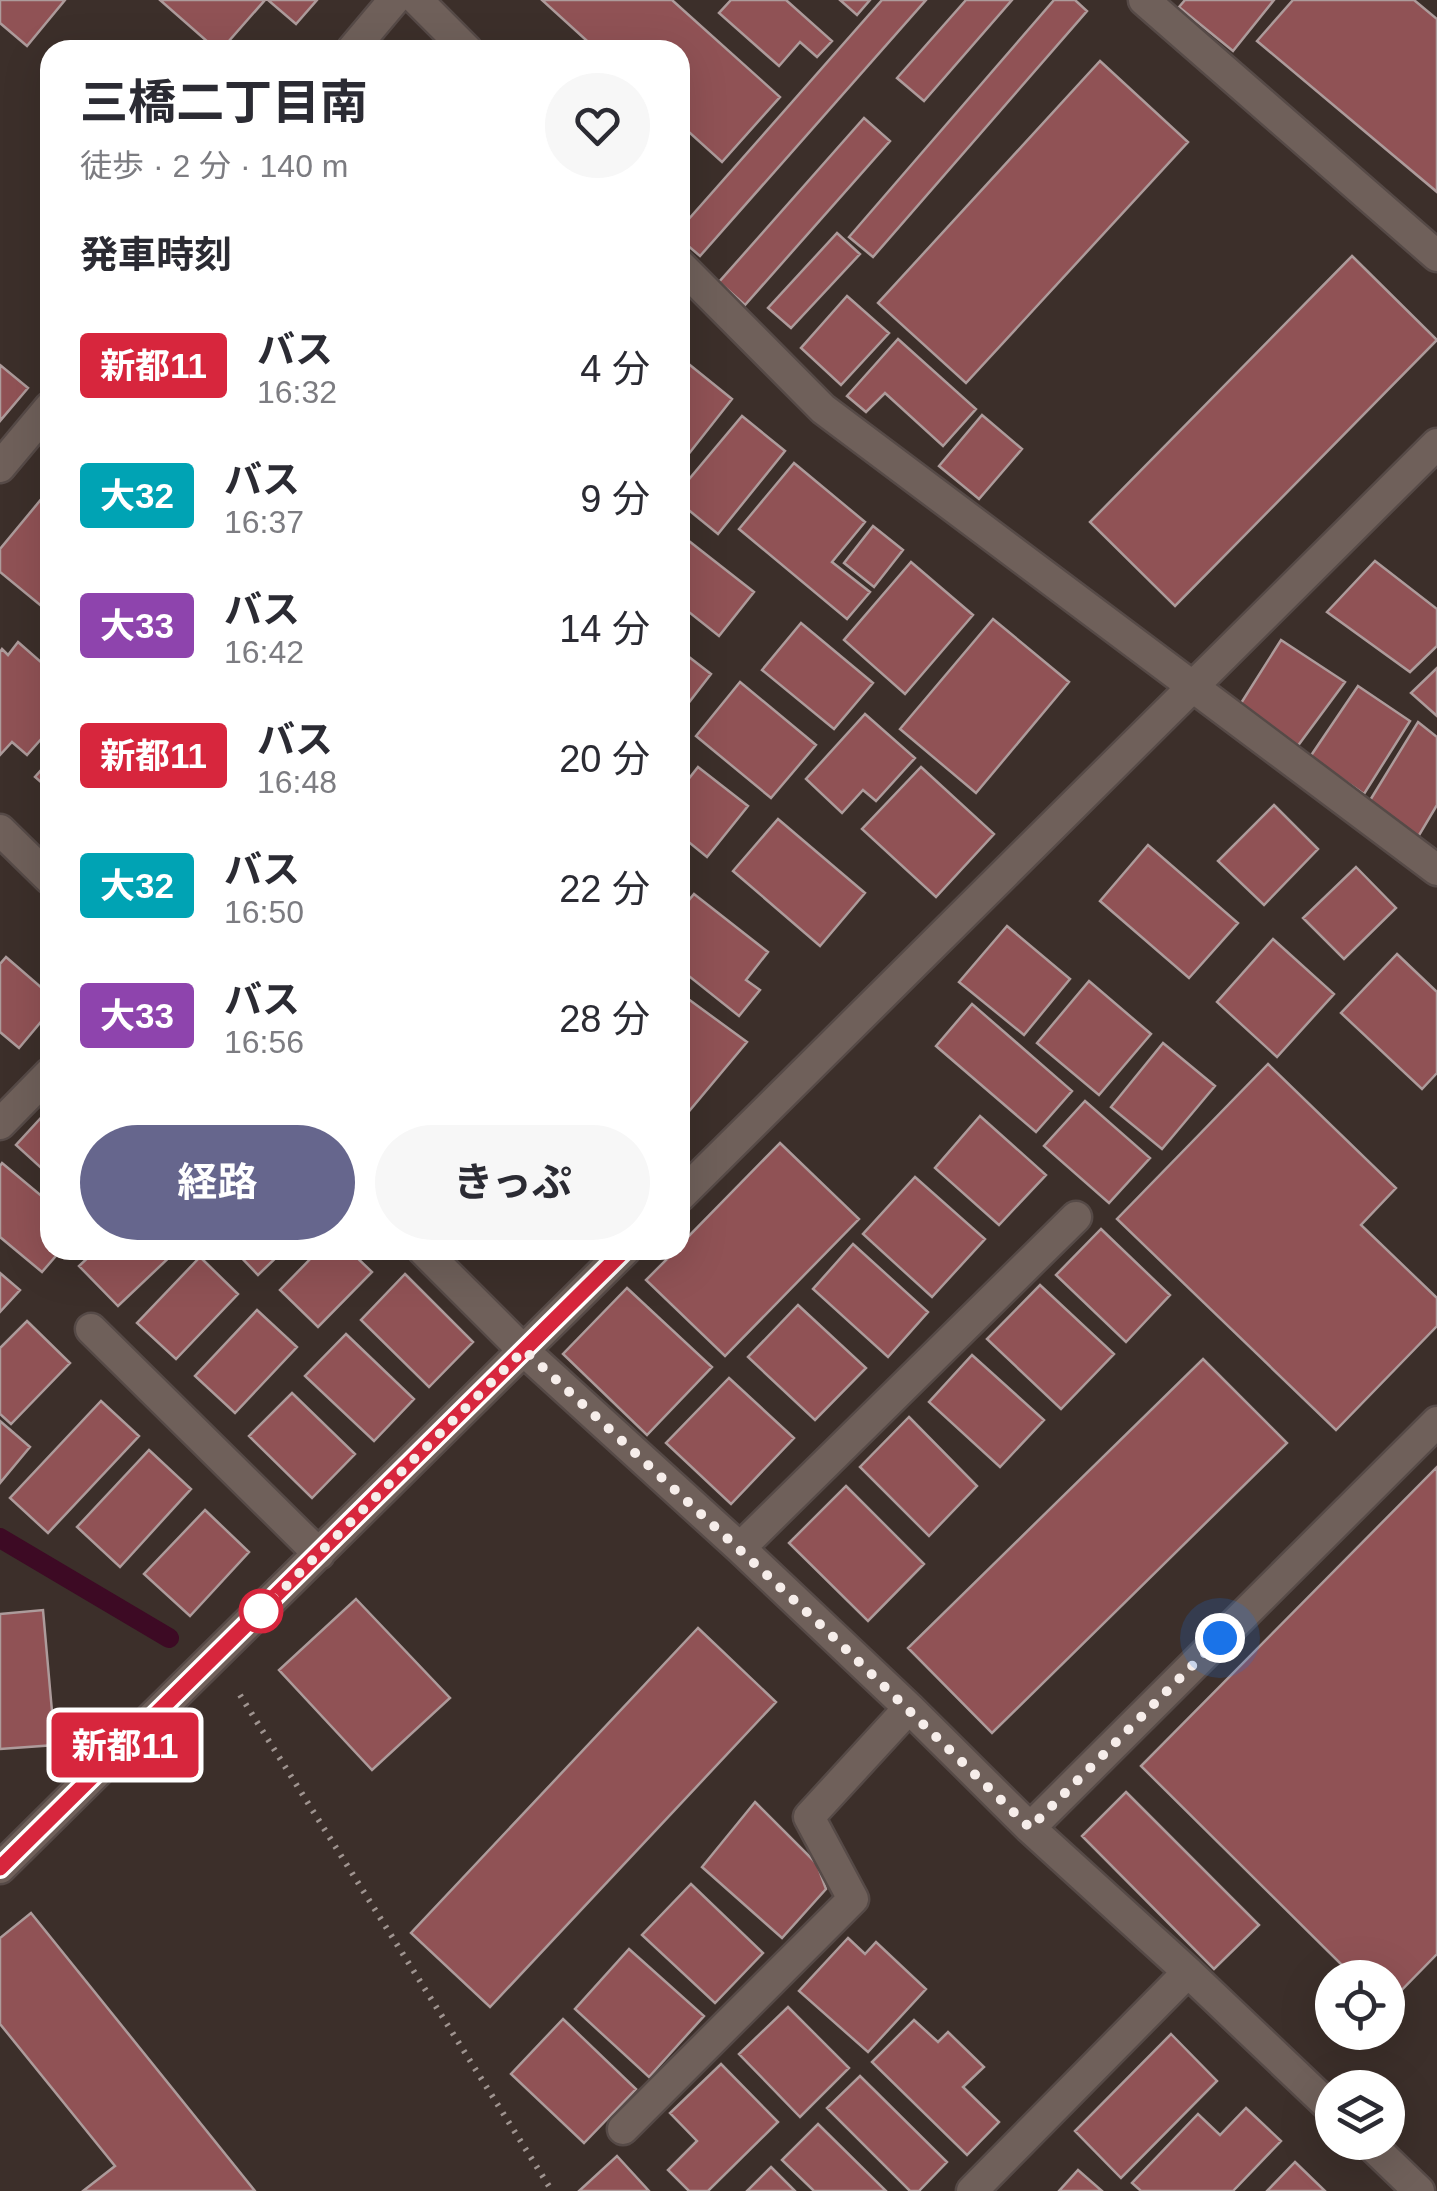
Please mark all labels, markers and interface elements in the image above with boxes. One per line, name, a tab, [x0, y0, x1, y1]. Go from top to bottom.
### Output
button: heart	[545, 73, 650, 178]
text: 三橋二丁目南	[80, 76, 368, 129]
text: 徒歩 · 2 分 · 140 m	[80, 148, 349, 184]
text: 発車時刻	[80, 234, 232, 276]
text: バス	[257, 329, 333, 371]
text: 新都11	[100, 346, 207, 385]
text: 4 分	[580, 348, 650, 390]
text: 16:32	[257, 374, 337, 410]
text: バス	[224, 459, 300, 501]
text: 大32	[100, 476, 174, 515]
text: 9 分	[580, 478, 650, 520]
text: 16:37	[224, 504, 304, 540]
text: バス	[224, 589, 300, 631]
text: 大33	[100, 606, 174, 645]
text: 14 分	[559, 608, 650, 650]
text: 16:42	[224, 634, 304, 670]
text: バス	[257, 719, 333, 761]
text: 新都11	[100, 736, 207, 775]
text: 20 分	[559, 738, 650, 780]
text: 16:48	[257, 764, 337, 800]
text: バス	[224, 849, 300, 891]
text: 大32	[100, 866, 174, 905]
text: 22 分	[559, 868, 650, 910]
text: 16:50	[224, 894, 304, 930]
text: バス	[224, 979, 300, 1021]
text: 大33	[100, 996, 174, 1035]
text: 28 分	[559, 998, 650, 1040]
text: 16:56	[224, 1024, 304, 1060]
button: 経路	[80, 1125, 355, 1240]
button: きっぷ	[375, 1125, 650, 1240]
unlabelled marker	[240, 1590, 282, 1632]
your location	[1195, 1613, 1245, 1663]
line badge: 新都11	[55, 1712, 195, 1778]
text: 新都11	[72, 1726, 179, 1765]
map controls	[1315, 1960, 1405, 2160]
button: locate	[1315, 1960, 1405, 2050]
button: layers	[1315, 2070, 1405, 2160]

